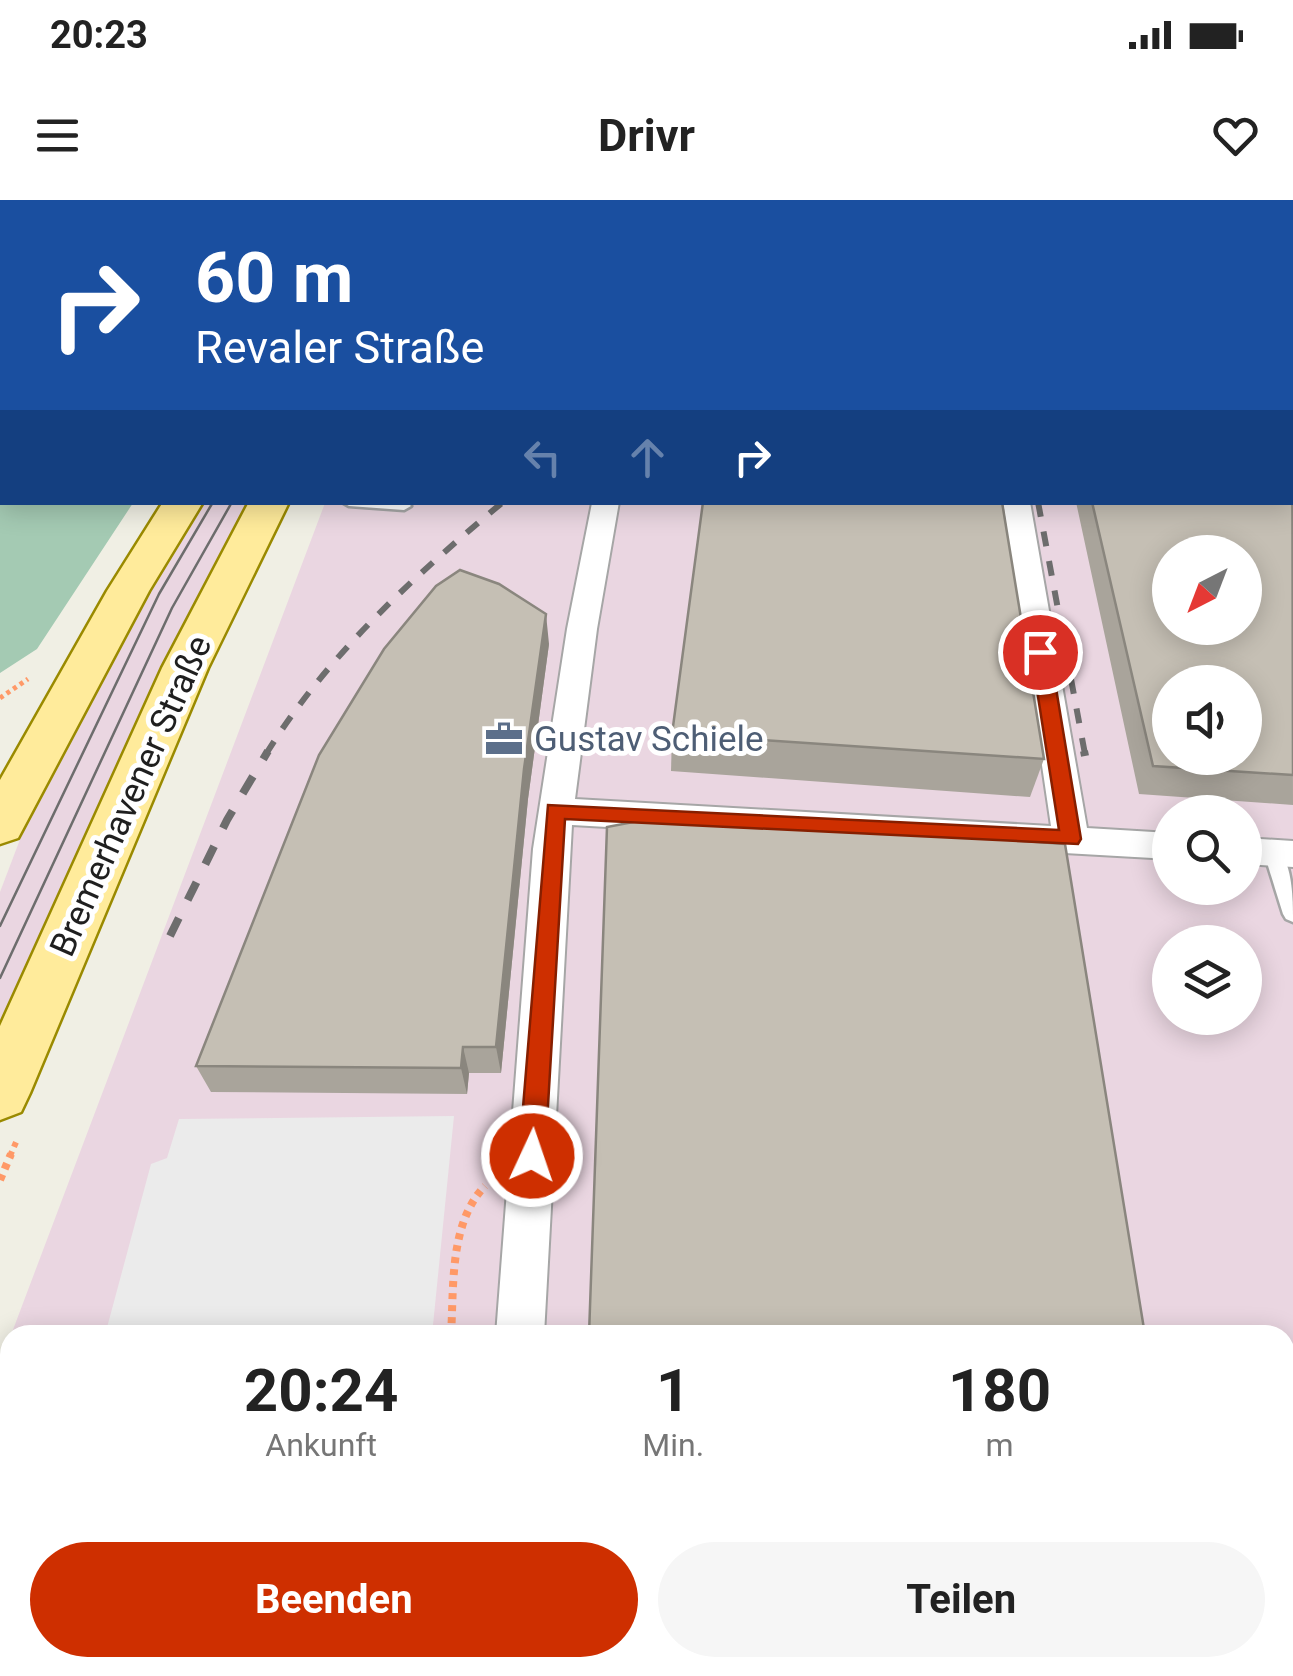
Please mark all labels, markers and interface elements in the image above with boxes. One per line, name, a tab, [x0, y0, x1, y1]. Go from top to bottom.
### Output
text: 20:23	[50, 13, 148, 57]
icon: menu	[30, 108, 85, 163]
icon: heart	[1208, 108, 1263, 163]
text: Drivr	[598, 109, 695, 162]
text: 60 m	[195, 237, 353, 319]
icon: right	[30, 240, 160, 370]
text: Revaler Straße	[195, 321, 484, 374]
icon: left	[515, 430, 570, 485]
icon: ahead	[620, 430, 675, 485]
icon: right	[725, 430, 780, 485]
north arrow	[1152, 535, 1262, 645]
map controls	[1152, 535, 1262, 1035]
pin	[998, 610, 1083, 695]
icon: arrive	[1013, 625, 1068, 680]
street label: Bremerhavener Straße	[42, 629, 220, 963]
button: sound	[1152, 665, 1262, 775]
office icon: Gustav Schiele	[483, 718, 525, 760]
place label: Gustav Schiele	[534, 719, 764, 760]
button: search	[1152, 795, 1262, 905]
button: layers	[1152, 925, 1262, 1035]
position arrow	[480, 1104, 584, 1208]
text: 20:24	[244, 1355, 398, 1426]
text: 1	[656, 1355, 690, 1426]
text: 180	[948, 1355, 1051, 1426]
text: Ankunft	[265, 1426, 377, 1464]
text: Min.	[642, 1426, 704, 1464]
text: m	[985, 1426, 1014, 1464]
button: Beenden	[30, 1542, 638, 1657]
button: Teilen	[658, 1542, 1265, 1657]

